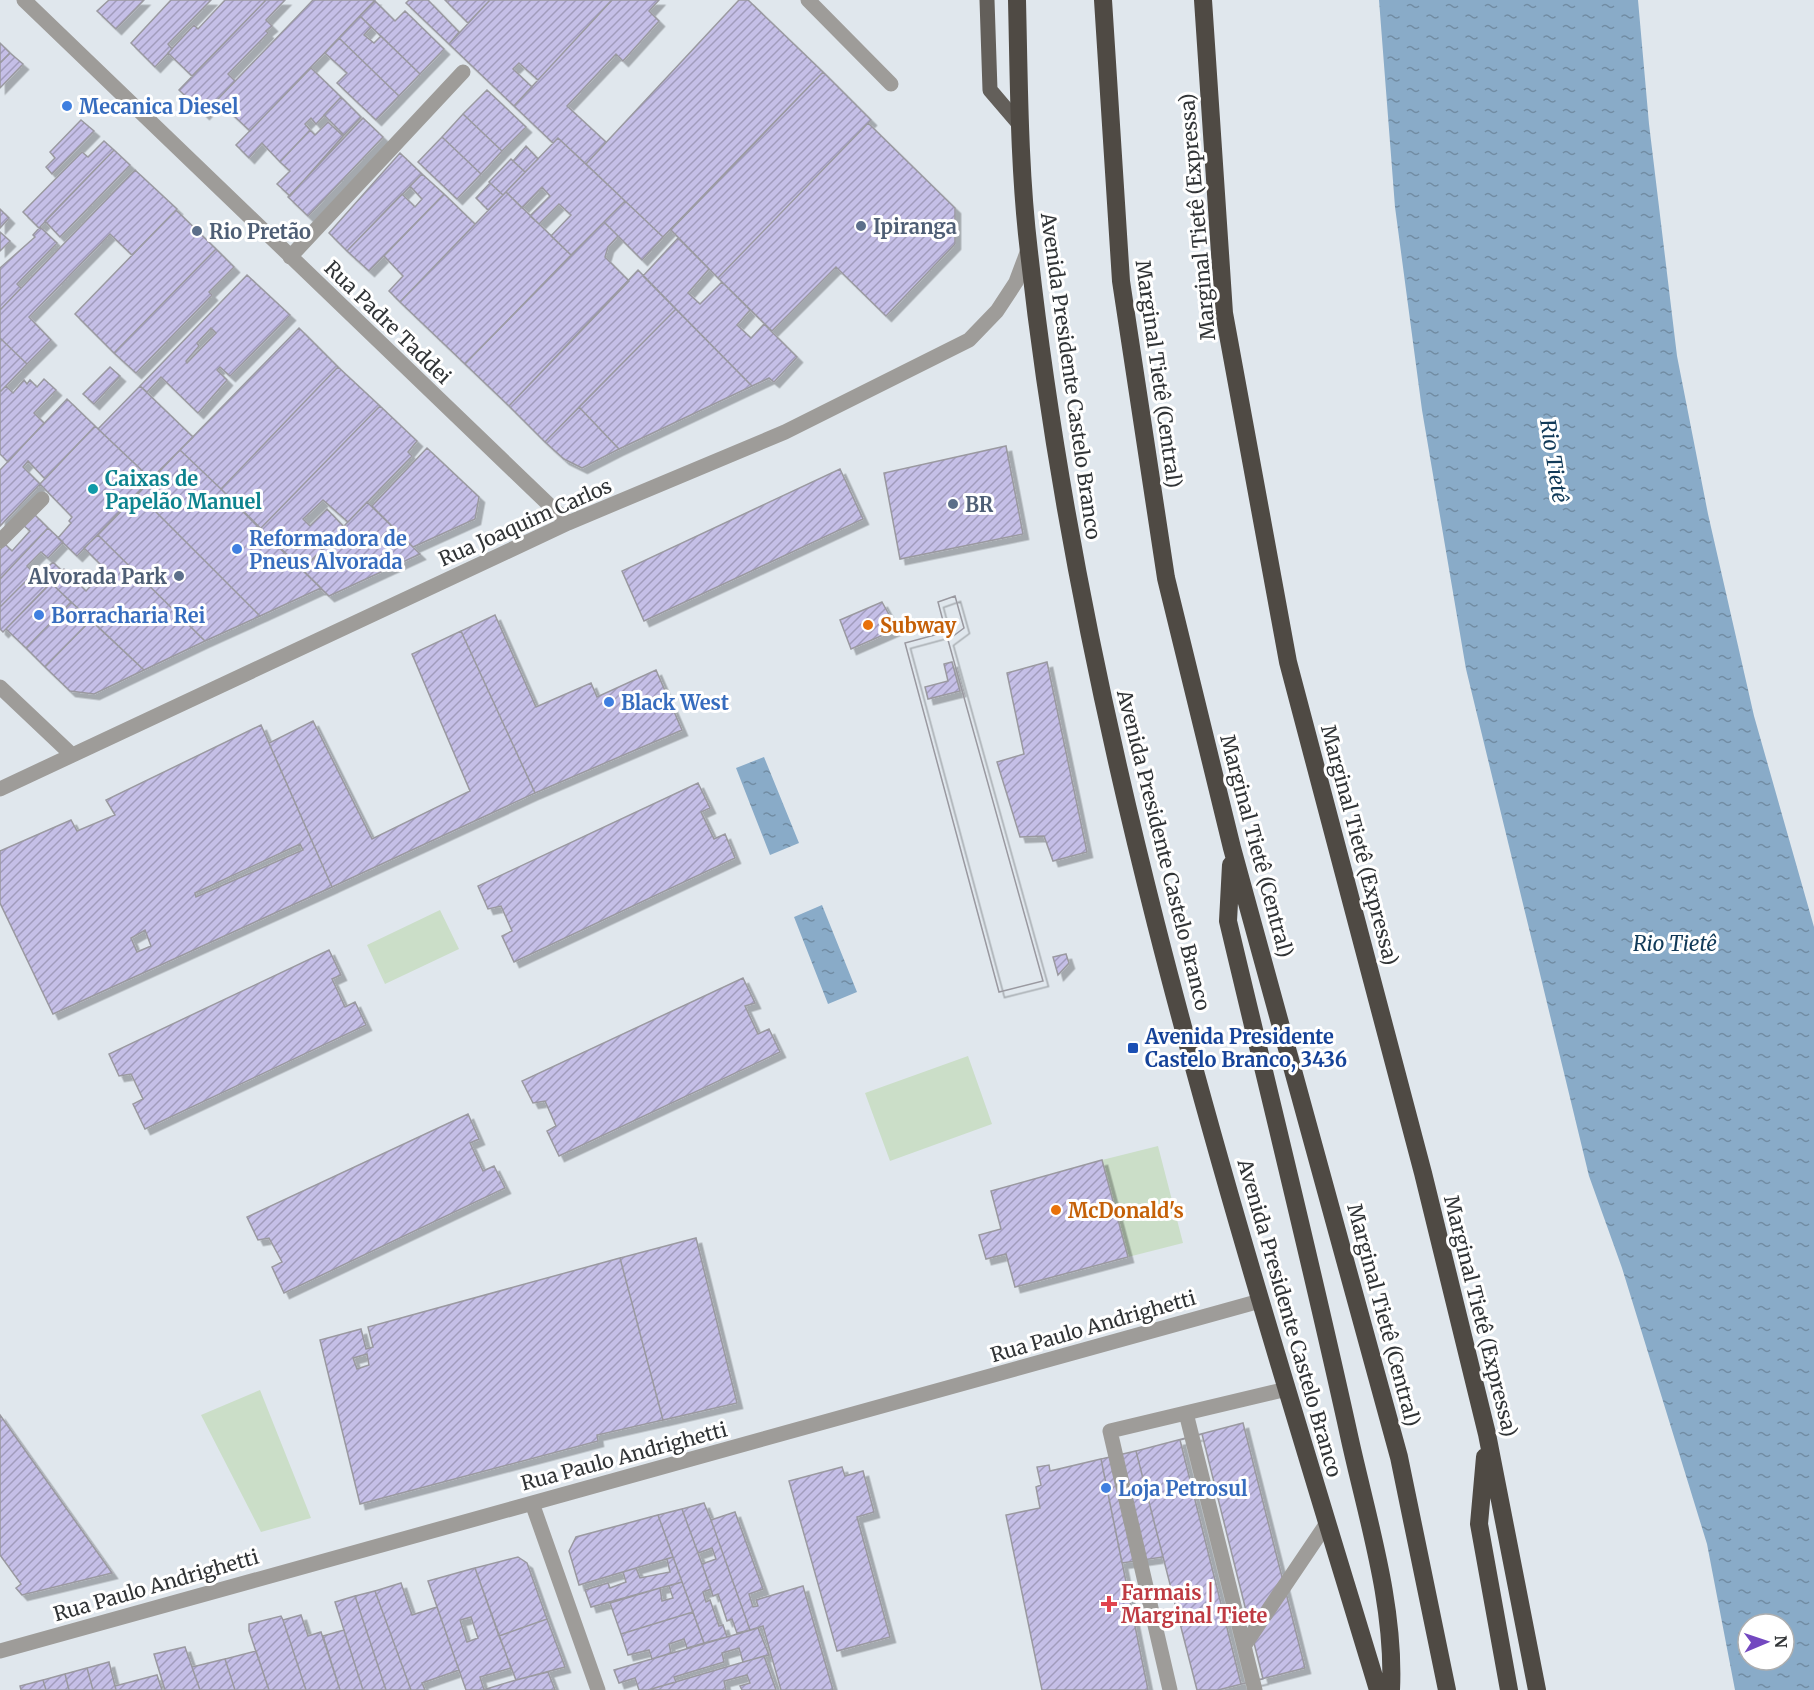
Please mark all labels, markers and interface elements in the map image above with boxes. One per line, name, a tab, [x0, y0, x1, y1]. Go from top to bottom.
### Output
street label: Marginal Tietê (Expressa)	[1174, 92, 1220, 342]
place label: Mecanica Diesel	[79, 94, 239, 119]
marker: Mecanica Diesel	[60, 99, 74, 113]
street label: Avenida Presidente Castelo Branco	[1036, 210, 1106, 541]
place label: Ipiranga	[873, 214, 957, 239]
place label: Rio Pretão	[209, 219, 311, 244]
marker: Ipiranga	[854, 219, 868, 233]
marker: Rio Pretão	[190, 224, 204, 238]
street label: Rua Padre Taddei	[319, 255, 457, 389]
street label: Marginal Tietê (Central)	[1131, 259, 1187, 489]
water label: Rio Tietê	[1534, 417, 1574, 505]
place label: Caixas de Papelão Manuel	[105, 466, 262, 514]
street label: Rua Joaquim Carlos	[435, 473, 615, 571]
marker: Caixas de Papelão Manuel	[86, 482, 100, 496]
place label: BR	[965, 492, 994, 517]
marker: BR	[946, 497, 960, 511]
place label: Reformadora de Pneus Alvorada	[249, 526, 407, 574]
marker: Reformadora de Pneus Alvorada	[230, 542, 244, 556]
place label: Alvorada Park	[27, 564, 167, 589]
marker: Alvorada Park	[172, 569, 186, 583]
place label: Borracharia Rei	[51, 603, 206, 628]
marker: Borracharia Rei	[32, 608, 46, 622]
place label: Subway	[880, 613, 957, 638]
marker: Subway	[861, 618, 875, 632]
street label: Avenida Presidente Castelo Branco	[1112, 686, 1216, 1013]
place label: Black West	[621, 690, 729, 715]
marker: Black West	[602, 695, 616, 709]
street label: Marginal Tietê (Expressa)	[1316, 722, 1404, 968]
street label: Marginal Tietê (Central)	[1215, 732, 1299, 960]
water label: Rio Tietê	[1633, 930, 1717, 957]
place label: Avenida Presidente Castelo Branco, 3436	[1144, 1024, 1347, 1073]
marker: Avenida Presidente Castelo Branco, 3436	[1126, 1041, 1140, 1055]
street label: Avenida Presidente Castelo Branco	[1232, 1155, 1348, 1480]
street label: Marginal Tietê (Expressa)	[1439, 1193, 1523, 1439]
place label: McDonald's	[1068, 1198, 1184, 1223]
street label: Marginal Tietê (Central)	[1342, 1201, 1426, 1429]
marker: McDonald's	[1049, 1203, 1063, 1217]
street label: Rua Paulo Andrighetti	[987, 1285, 1199, 1367]
street label: Rua Paulo Andrighetti	[518, 1416, 730, 1496]
place label: Loja Petrosul	[1118, 1476, 1248, 1501]
marker: Loja Petrosul	[1099, 1481, 1113, 1495]
street label: Rua Paulo Andrighetti	[50, 1544, 262, 1626]
place label: Farmais | Marginal Tiete	[1121, 1580, 1268, 1628]
marker: Farmais | Marginal Tiete	[1102, 1597, 1116, 1611]
north arrow	[1736, 1612, 1796, 1672]
text: N	[1771, 1635, 1791, 1649]

